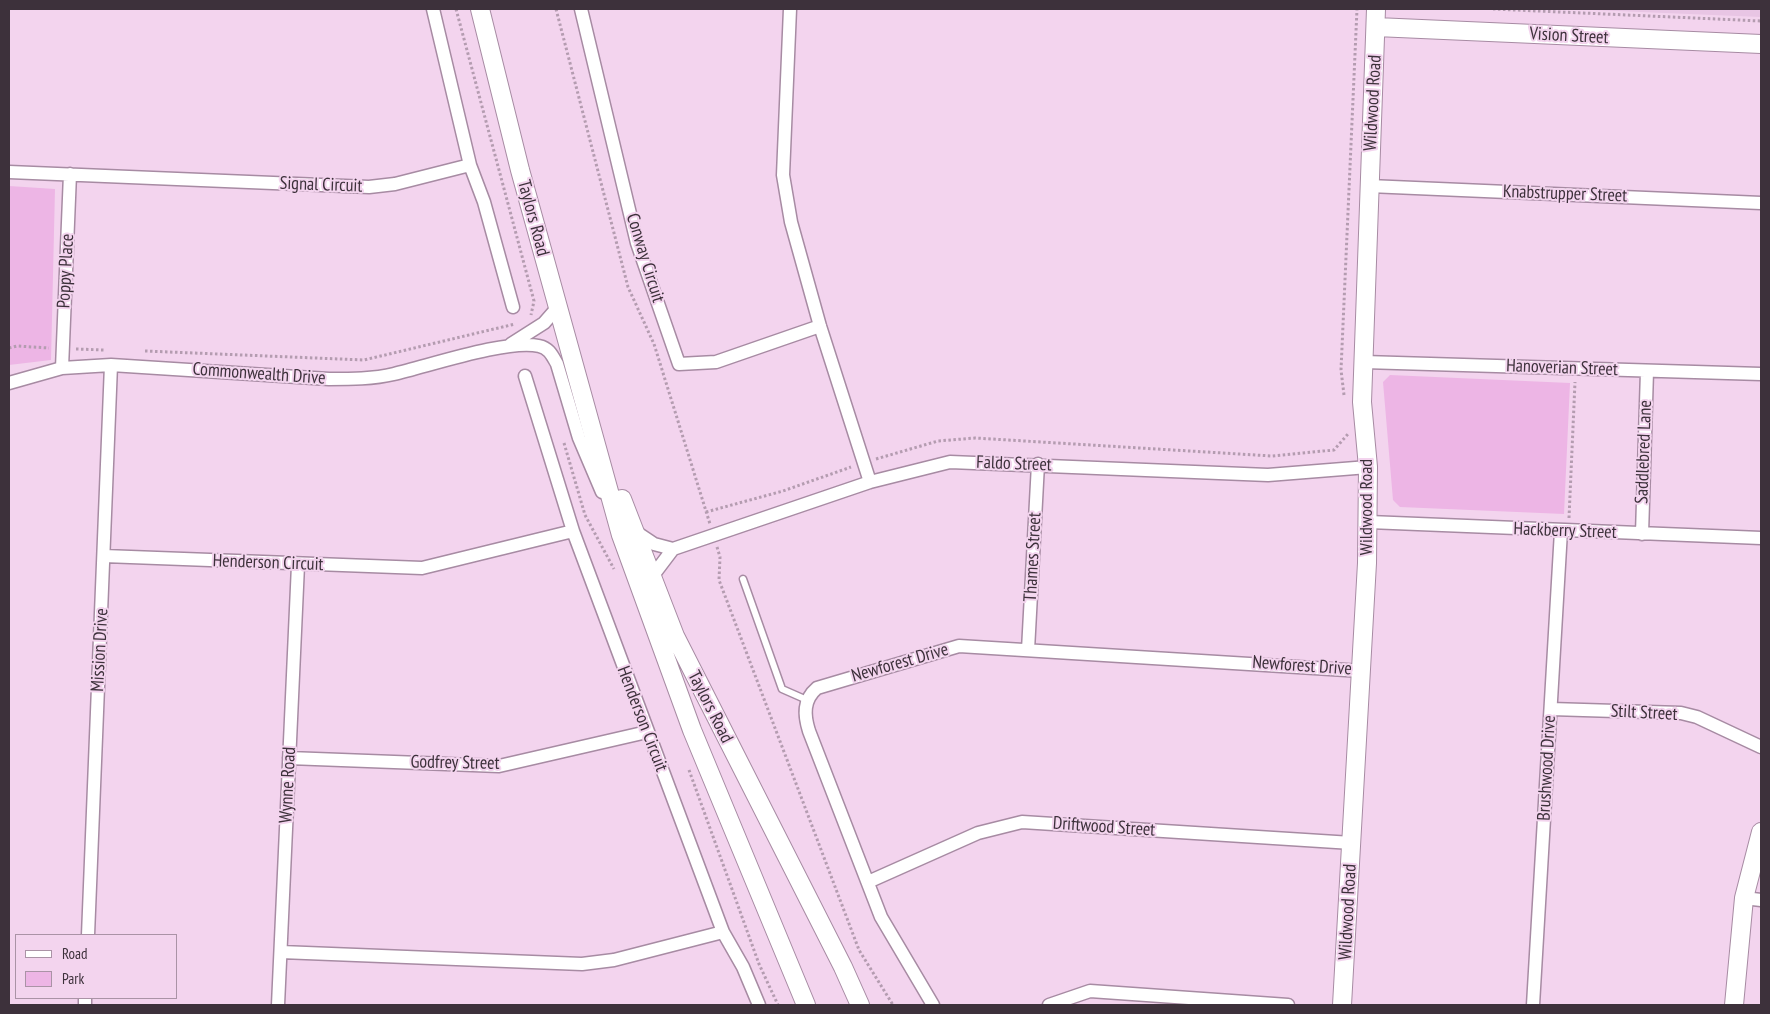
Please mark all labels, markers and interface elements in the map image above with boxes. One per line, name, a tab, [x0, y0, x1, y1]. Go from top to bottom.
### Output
street label: Vision Street	[1529, 23, 1609, 49]
street label: Wildwood Road	[1360, 54, 1386, 152]
street label: Signal Circuit	[279, 173, 363, 197]
street label: Taylors Road	[512, 178, 554, 258]
street label: Knabstrupper Street	[1503, 181, 1627, 207]
street label: Conway Circuit	[621, 211, 669, 305]
street label: Poppy Place	[53, 233, 79, 309]
street label: Hanoverian Street	[1506, 355, 1618, 381]
street label: Commonwealth Drive	[192, 359, 326, 389]
street label: Saddlebred Lane	[1631, 400, 1657, 504]
street label: Faldo Street	[976, 452, 1052, 476]
street label: Wildwood Road	[1356, 459, 1378, 555]
street label: Thames Street	[1020, 512, 1046, 602]
street label: Hackberry Street	[1513, 518, 1617, 544]
street label: Henderson Circuit	[212, 550, 324, 576]
street label: Mission Drive	[87, 608, 113, 692]
street label: Newforest Drive	[849, 639, 951, 687]
street label: Newforest Drive	[1251, 652, 1353, 680]
street label: Henderson Circuit	[612, 663, 672, 775]
street label: Taylors Road	[683, 667, 737, 747]
street label: Stilt Street	[1610, 700, 1678, 726]
street label: Brushwood Drive	[1533, 715, 1561, 821]
street label: Wynne Road	[275, 746, 301, 824]
street label: Godfrey Street	[410, 751, 500, 775]
street label: Driftwood Street	[1052, 813, 1156, 841]
street label: Wildwood Road	[1335, 863, 1361, 961]
legend	[15, 934, 178, 999]
text: Road	[62, 944, 88, 963]
text: Park	[62, 969, 84, 988]

